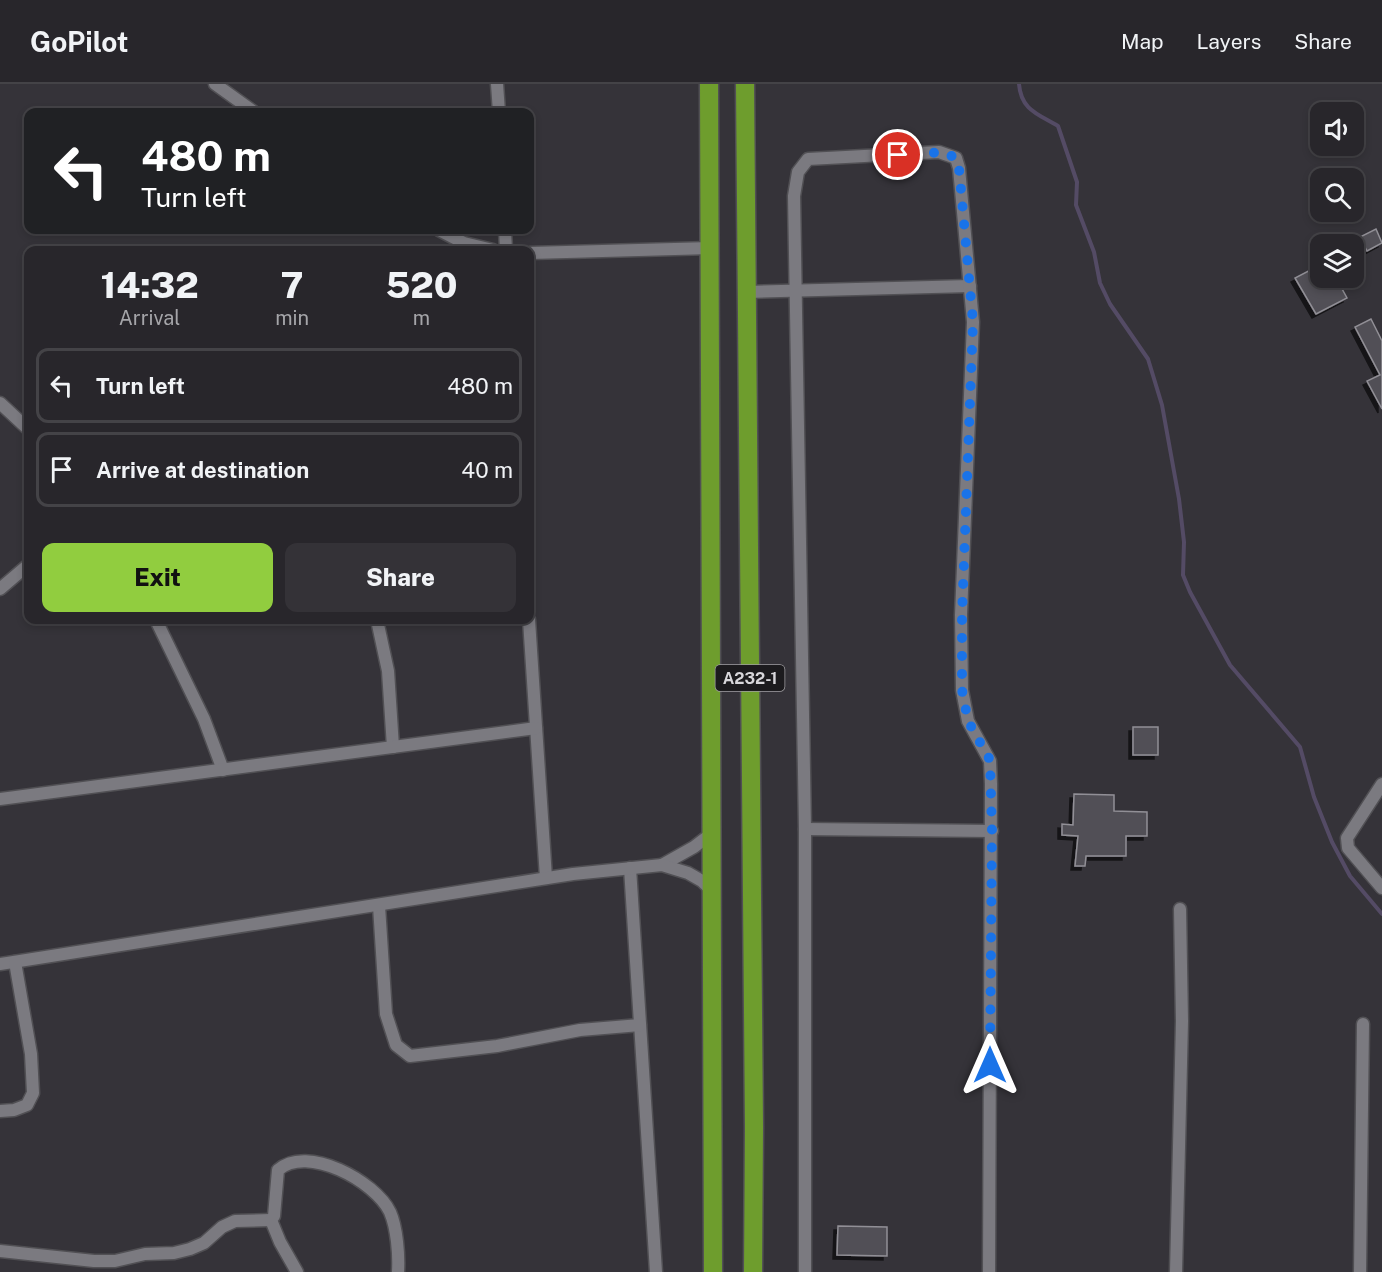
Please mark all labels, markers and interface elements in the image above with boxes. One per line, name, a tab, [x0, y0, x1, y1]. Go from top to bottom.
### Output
text: GoPilot	[30, 25, 129, 58]
text: Map	[1121, 29, 1164, 54]
text: Layers	[1197, 29, 1261, 54]
text: Share	[1294, 29, 1352, 54]
map controls	[1310, 102, 1364, 288]
button: sound	[1310, 102, 1364, 156]
pin	[872, 129, 923, 180]
text: 480 m	[141, 131, 271, 180]
icon: left	[42, 132, 120, 210]
icon: arrive	[881, 138, 914, 171]
button: search	[1310, 168, 1364, 222]
text: Turn left	[141, 181, 247, 213]
button: layers	[1310, 234, 1364, 288]
text: 14:32	[100, 264, 199, 306]
text: 7	[281, 264, 304, 306]
text: 520	[385, 264, 458, 306]
text: Arrival	[119, 306, 180, 330]
text: min	[275, 306, 309, 330]
text: m	[413, 306, 430, 330]
icon: left	[45, 369, 78, 402]
text: Turn left	[96, 373, 185, 399]
text: 480 m	[447, 373, 513, 399]
icon: arrive	[45, 453, 78, 486]
text: Arrive at destination	[96, 457, 309, 483]
text: 40 m	[461, 457, 513, 483]
button: Exit	[42, 543, 273, 612]
button: Share	[285, 543, 516, 612]
road number: A232-1	[716, 665, 784, 691]
position arrow	[958, 1033, 1022, 1097]

